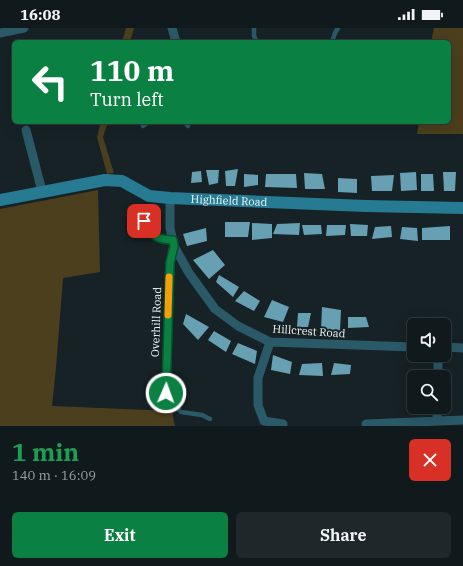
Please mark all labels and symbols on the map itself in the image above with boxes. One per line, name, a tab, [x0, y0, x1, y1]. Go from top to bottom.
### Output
street label: Highfield Road	[190, 192, 268, 209]
pin	[127, 204, 161, 238]
street label: Overhill Road	[148, 286, 164, 357]
street label: Hillcrest Road	[272, 321, 346, 341]
position arrow	[145, 372, 187, 414]

